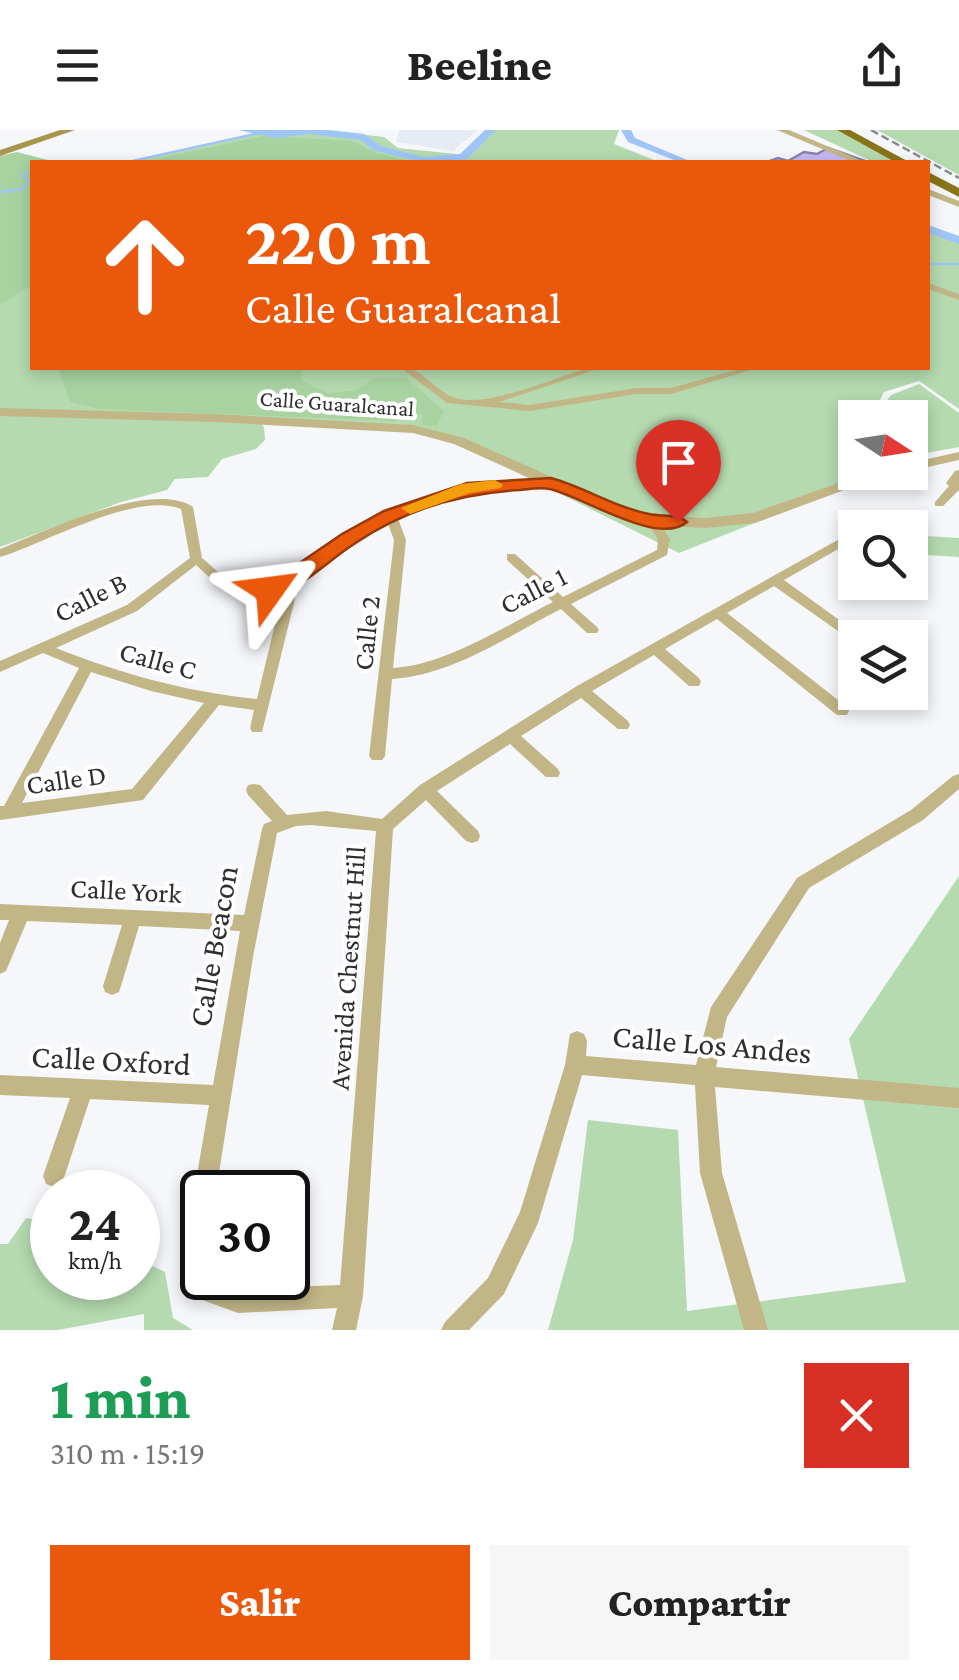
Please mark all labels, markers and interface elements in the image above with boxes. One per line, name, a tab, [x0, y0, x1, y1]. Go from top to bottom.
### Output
icon: menu	[50, 38, 105, 93]
icon: share	[854, 38, 909, 93]
text: Beeline	[407, 40, 552, 90]
icon: ahead	[80, 200, 210, 330]
text: 220 m	[245, 201, 431, 279]
text: Calle Guaralcanal	[245, 283, 561, 333]
street label: Calle Guaralcanal	[259, 386, 415, 421]
north arrow	[838, 400, 928, 490]
map controls	[838, 400, 928, 710]
pin	[636, 420, 721, 523]
icon: arrive	[651, 435, 706, 490]
button: search	[838, 510, 928, 600]
position arrow	[218, 538, 322, 642]
street label: Calle 1	[495, 561, 572, 620]
street label: Calle B	[49, 566, 132, 629]
street label: Calle 2	[347, 594, 386, 672]
button: layers	[838, 620, 928, 710]
street label: Calle C	[116, 635, 200, 686]
street label: Calle D	[24, 759, 108, 800]
street label: Avenida Chestnut Hill	[324, 845, 371, 1091]
street label: Calle Beacon	[181, 863, 245, 1029]
street label: Calle York	[69, 872, 183, 909]
street label: Calle Los Andes	[611, 1017, 813, 1071]
street label: Calle Oxford	[30, 1038, 192, 1082]
speed limit sign: 30	[180, 1170, 310, 1300]
text: 24	[69, 1195, 121, 1251]
text: km/h	[68, 1247, 122, 1274]
button: close	[804, 1363, 909, 1468]
text: 1 min	[50, 1364, 190, 1431]
text: 310 m · 15:19	[50, 1435, 205, 1471]
button: Salir	[50, 1545, 470, 1660]
button: Compartir	[490, 1545, 909, 1660]

